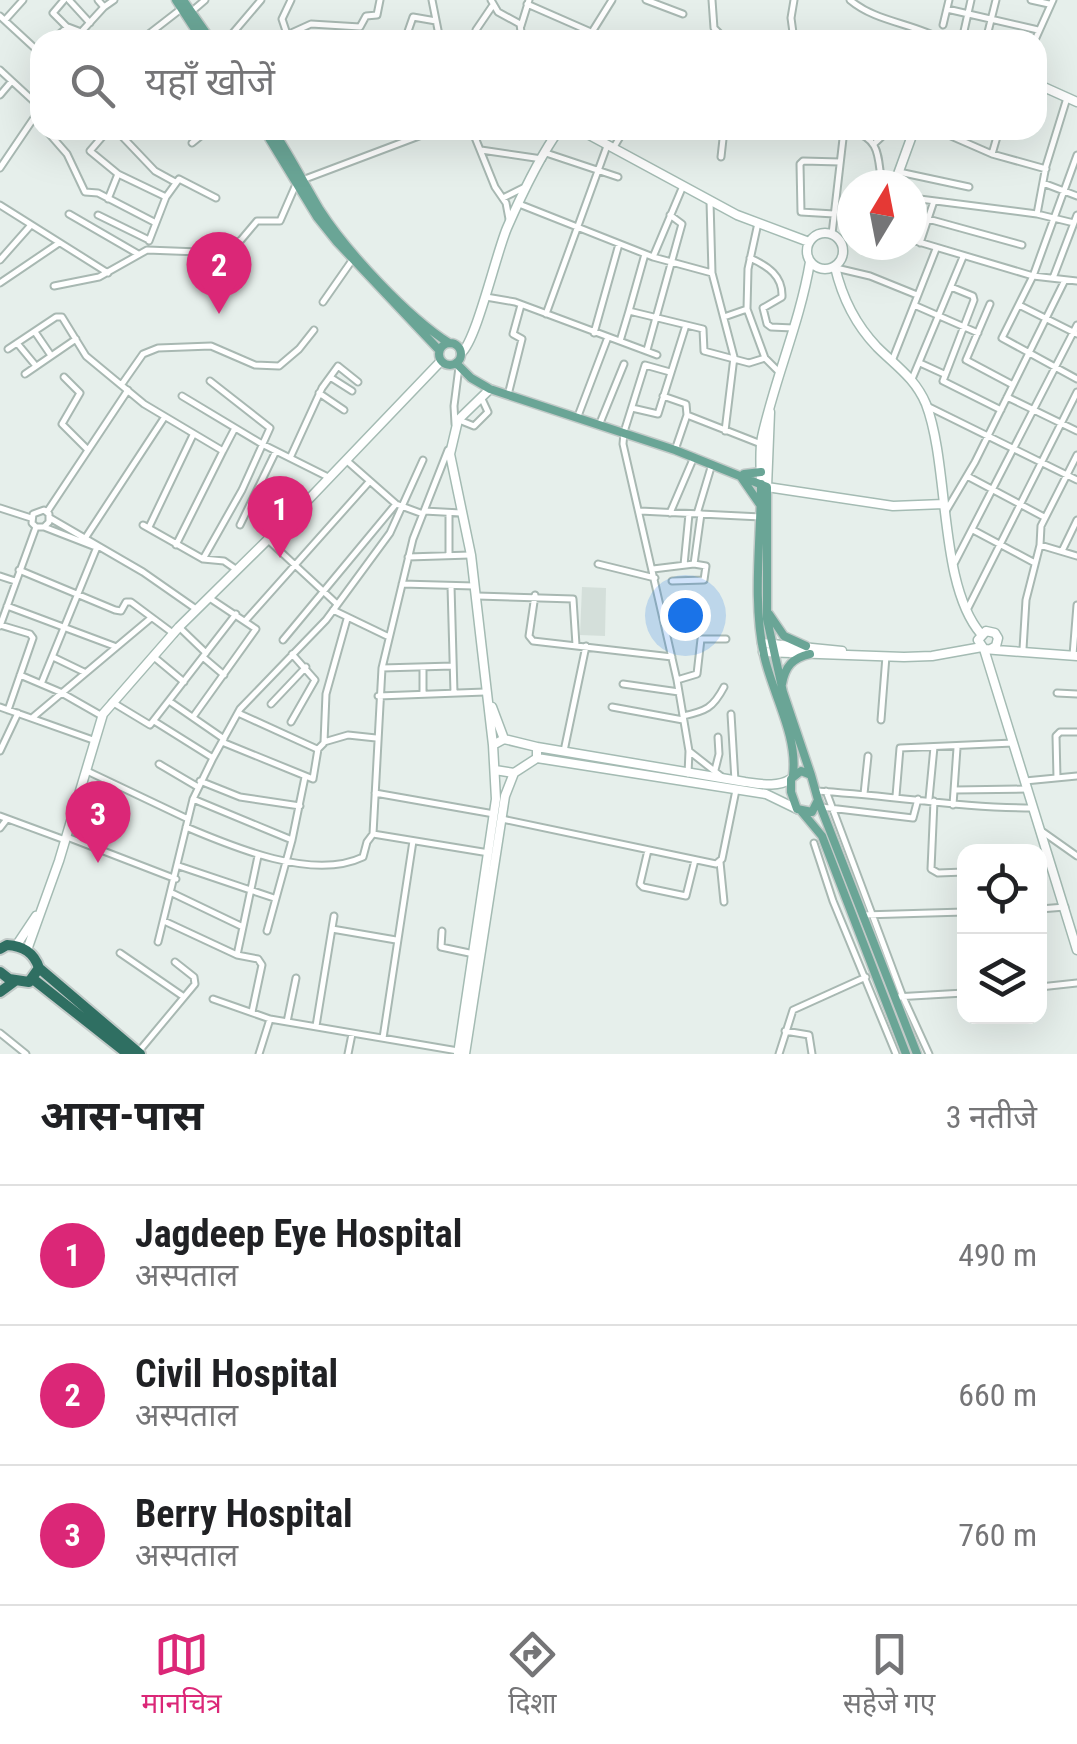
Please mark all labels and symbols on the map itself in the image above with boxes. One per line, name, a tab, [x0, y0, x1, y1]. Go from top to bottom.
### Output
north arrow	[837, 170, 927, 260]
pin: 2	[186, 232, 252, 314]
pin: 1	[248, 476, 312, 558]
your location	[660, 590, 711, 641]
pin: 3	[66, 780, 130, 863]

